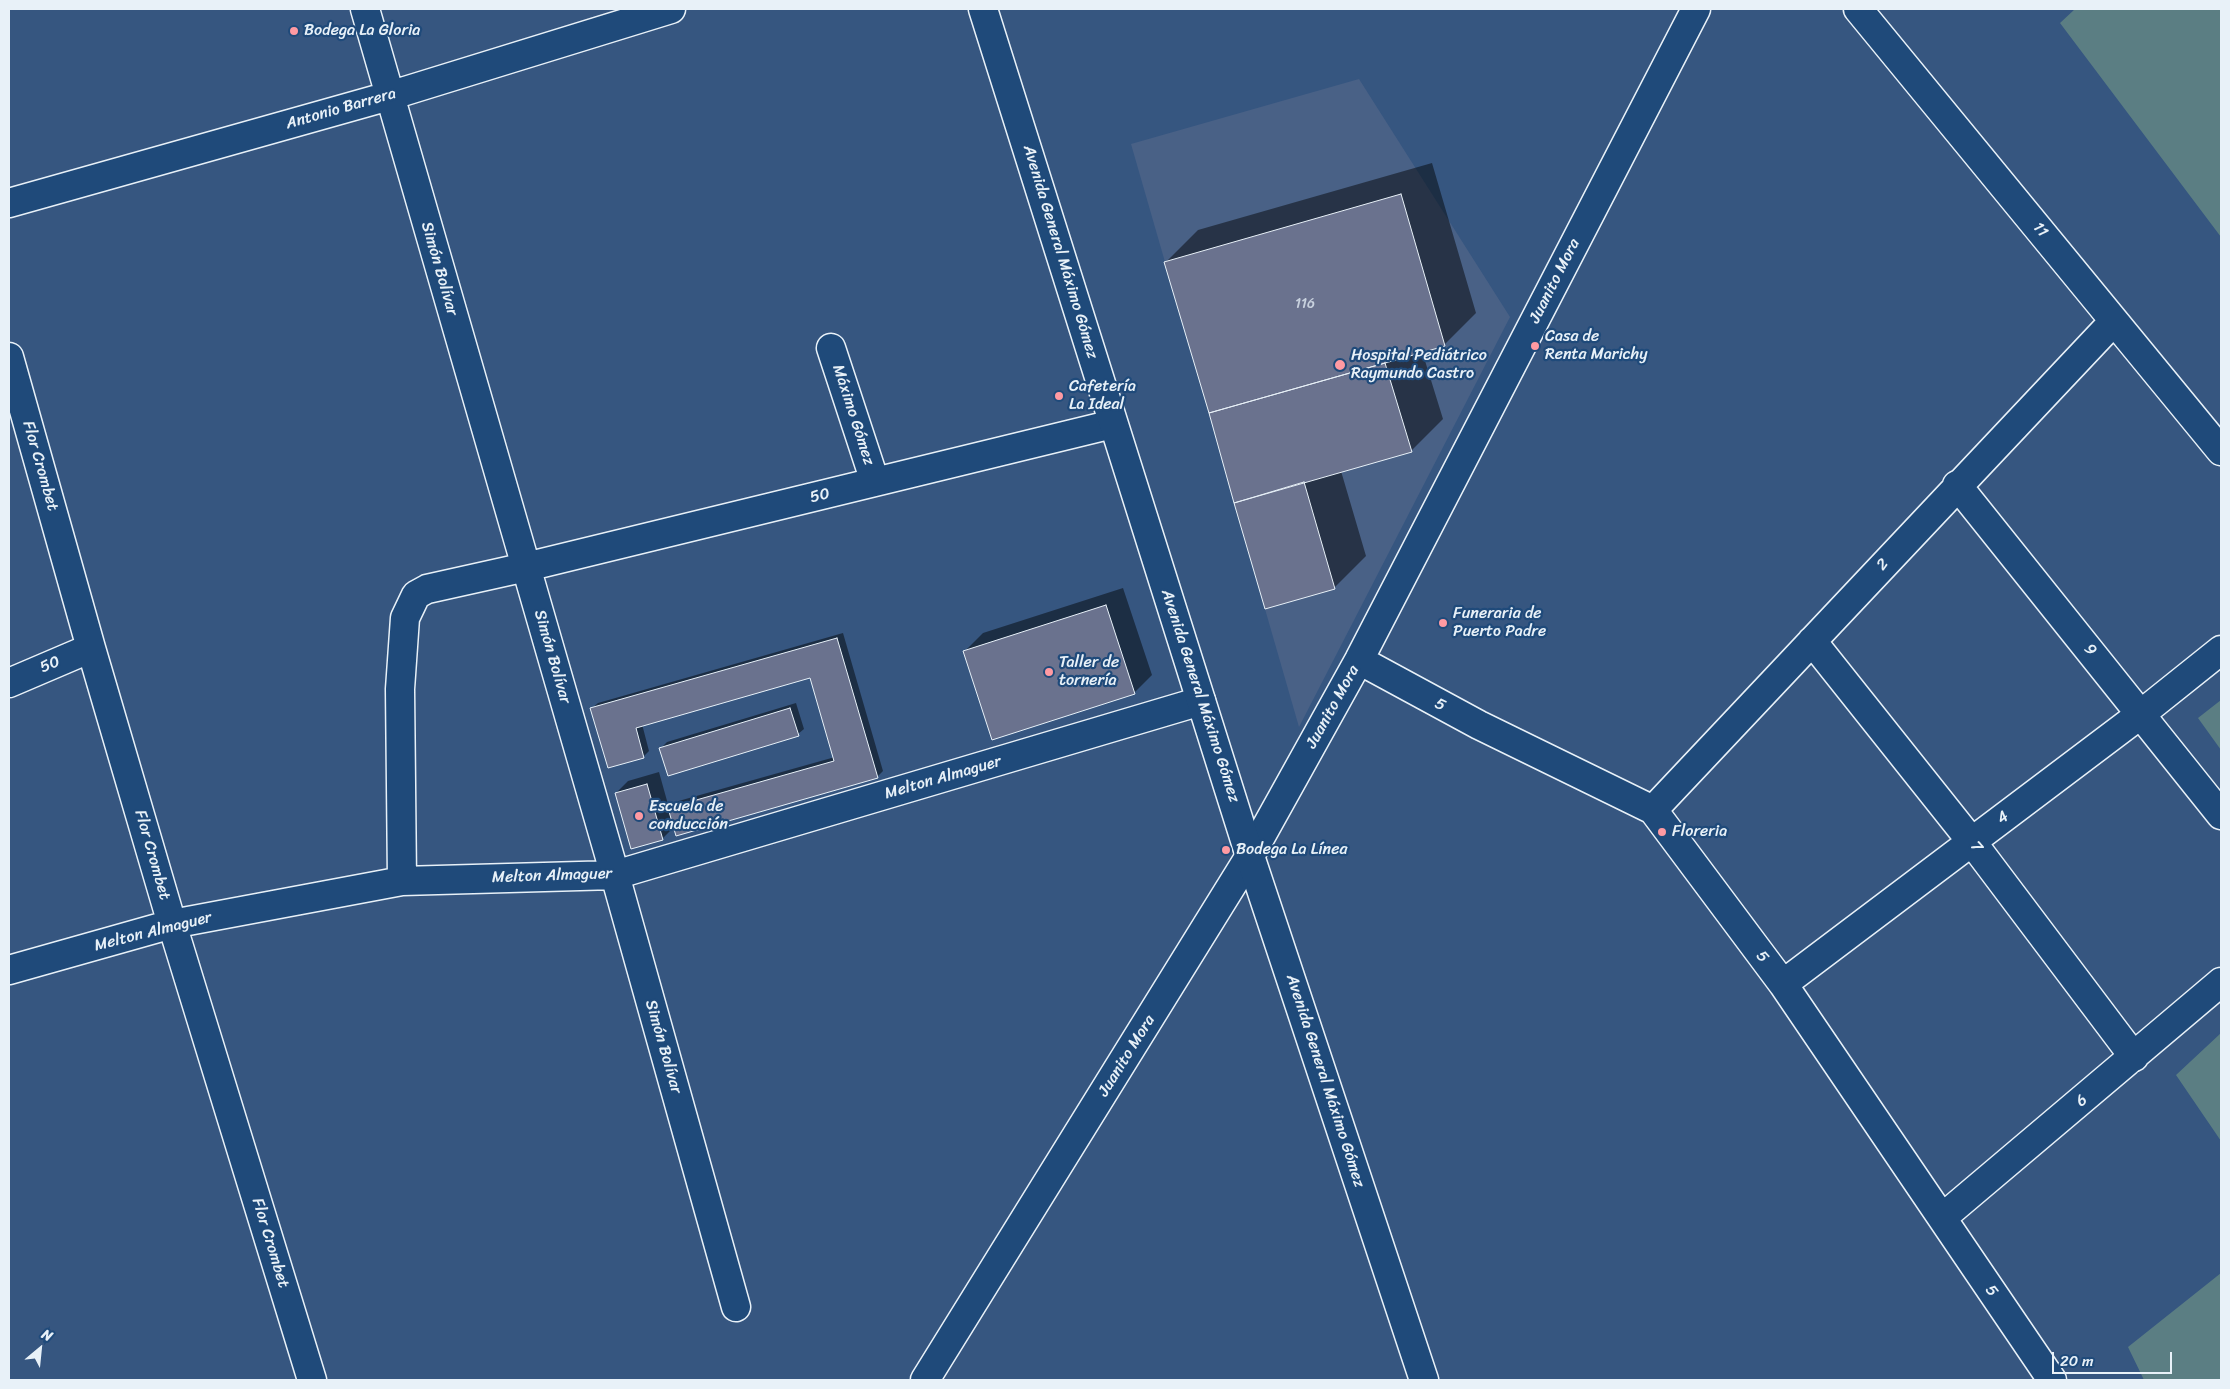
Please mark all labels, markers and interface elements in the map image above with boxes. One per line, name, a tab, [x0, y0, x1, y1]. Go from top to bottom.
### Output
place label: Bodega La Gloria	[304, 21, 420, 41]
marker: Bodega La Gloria	[288, 25, 300, 37]
street label: Antonio Barrera	[284, 84, 398, 134]
street label: Avenida General Máximo Gómez	[1018, 143, 1102, 361]
street label: 11	[2028, 219, 2052, 241]
street label: Simón Bolívar	[416, 220, 462, 318]
street label: Juanito Mora	[1526, 236, 1584, 326]
house number: 116	[1295, 296, 1315, 312]
place label: Casa de Renta Marichy	[1545, 327, 1647, 365]
marker: Casa de Renta Marichy	[1529, 340, 1541, 352]
place label: Hospital Pediátrico Raymundo Castro	[1351, 346, 1487, 384]
marker: Hospital Pediátrico Raymundo Castro	[1333, 358, 1347, 372]
street label: Máximo Gómez	[828, 362, 878, 468]
place label: Cafetería La Ideal	[1069, 377, 1136, 415]
marker: Cafetería La Ideal	[1053, 390, 1065, 402]
street label: Flor Crombet	[18, 419, 62, 513]
street label: 50	[808, 484, 832, 508]
street label: 2	[1873, 555, 1893, 575]
street label: Avenida General Máximo Gómez	[1156, 587, 1244, 805]
place label: Funeraria de Puerto Padre	[1453, 604, 1546, 642]
street label: Simón Bolívar	[529, 608, 575, 706]
marker: Funeraria de Puerto Padre	[1437, 617, 1449, 629]
street label: 9	[2079, 640, 2101, 660]
street label: 50	[37, 652, 63, 678]
place label: Taller de tornería	[1059, 653, 1119, 691]
street label: Juanito Mora	[1302, 662, 1364, 752]
marker: Taller de tornería	[1043, 666, 1055, 678]
street label: 5	[1431, 694, 1449, 716]
street label: Melton Almaguer	[883, 752, 1003, 804]
place label: Escuela de conducción	[649, 797, 728, 835]
street label: 4	[1993, 807, 2013, 829]
street label: Flor Crombet	[130, 808, 174, 902]
marker: Escuela de conducción	[633, 810, 645, 822]
place label: Floreria	[1672, 822, 1727, 842]
marker: Floreria	[1656, 826, 1668, 838]
street label: 7	[1966, 838, 1986, 856]
place label: Bodega La Línea	[1236, 840, 1347, 860]
marker: Bodega La Línea	[1220, 844, 1232, 856]
street label: Melton Almaguer	[492, 864, 612, 888]
street label: Melton Almaguer	[92, 908, 214, 956]
street label: 5	[1751, 947, 1773, 967]
street label: Avenida General Máximo Gómez	[1281, 972, 1369, 1190]
street label: Simón Bolívar	[640, 998, 686, 1096]
street label: Juanito Mora	[1094, 1012, 1160, 1100]
street label: 6	[2072, 1091, 2092, 1111]
street label: Flor Crombet	[247, 1196, 293, 1290]
street label: 5	[1980, 1282, 2002, 1300]
text: N	[37, 1322, 57, 1349]
north arrow	[15, 1324, 65, 1374]
scale bar	[2055, 1342, 2175, 1374]
text: 20 m	[2060, 1348, 2094, 1374]

